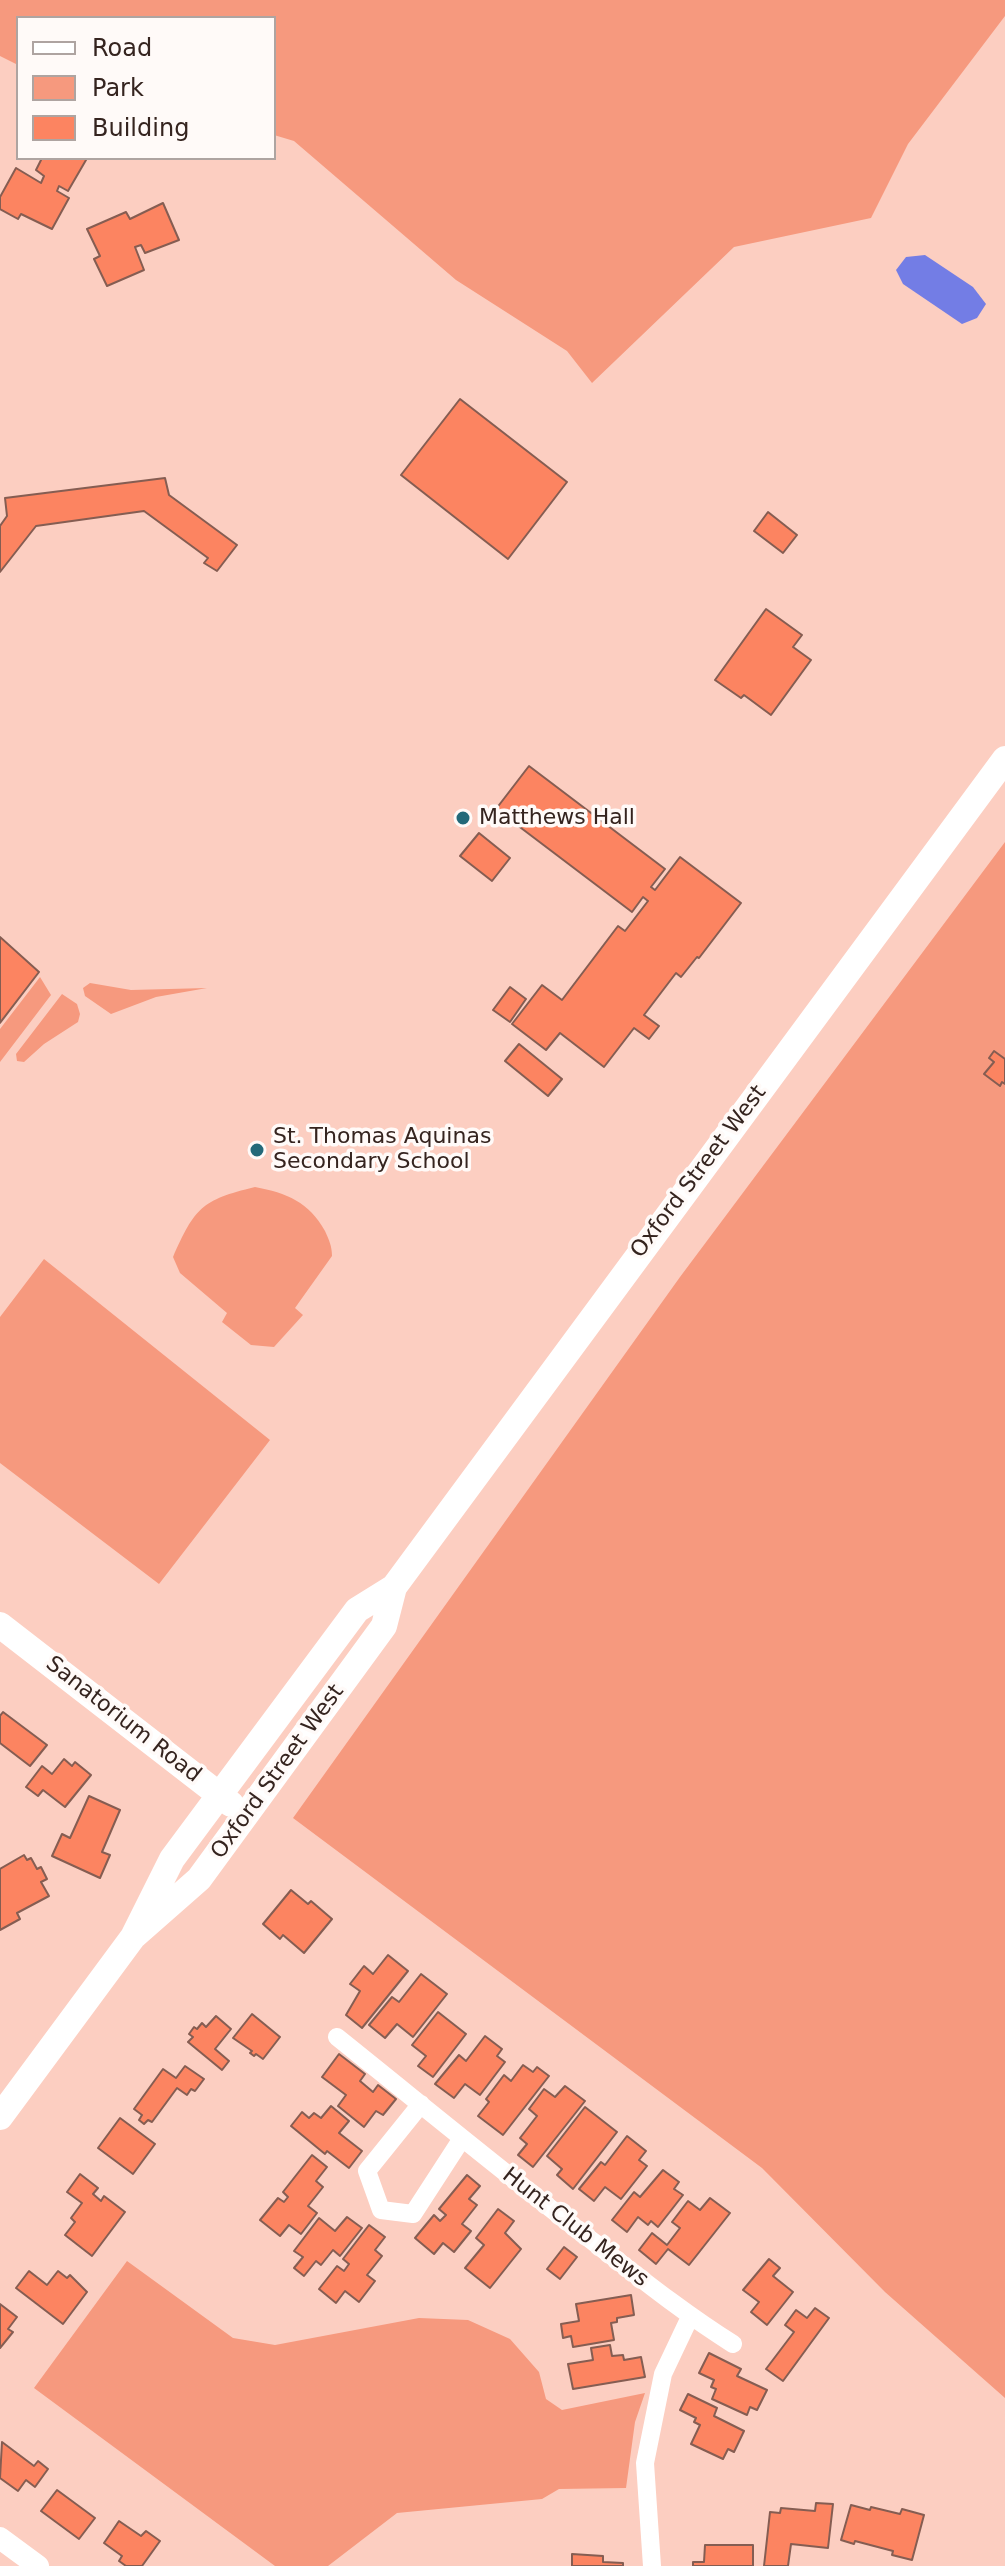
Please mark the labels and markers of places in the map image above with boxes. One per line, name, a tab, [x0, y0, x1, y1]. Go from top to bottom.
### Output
place label: Matthews Hall	[479, 805, 635, 831]
marker: Matthews Hall	[454, 809, 472, 827]
place label: St. Thomas Aquinas Secondary School	[273, 1124, 491, 1176]
marker: St. Thomas Aquinas Secondary School	[248, 1141, 266, 1159]

